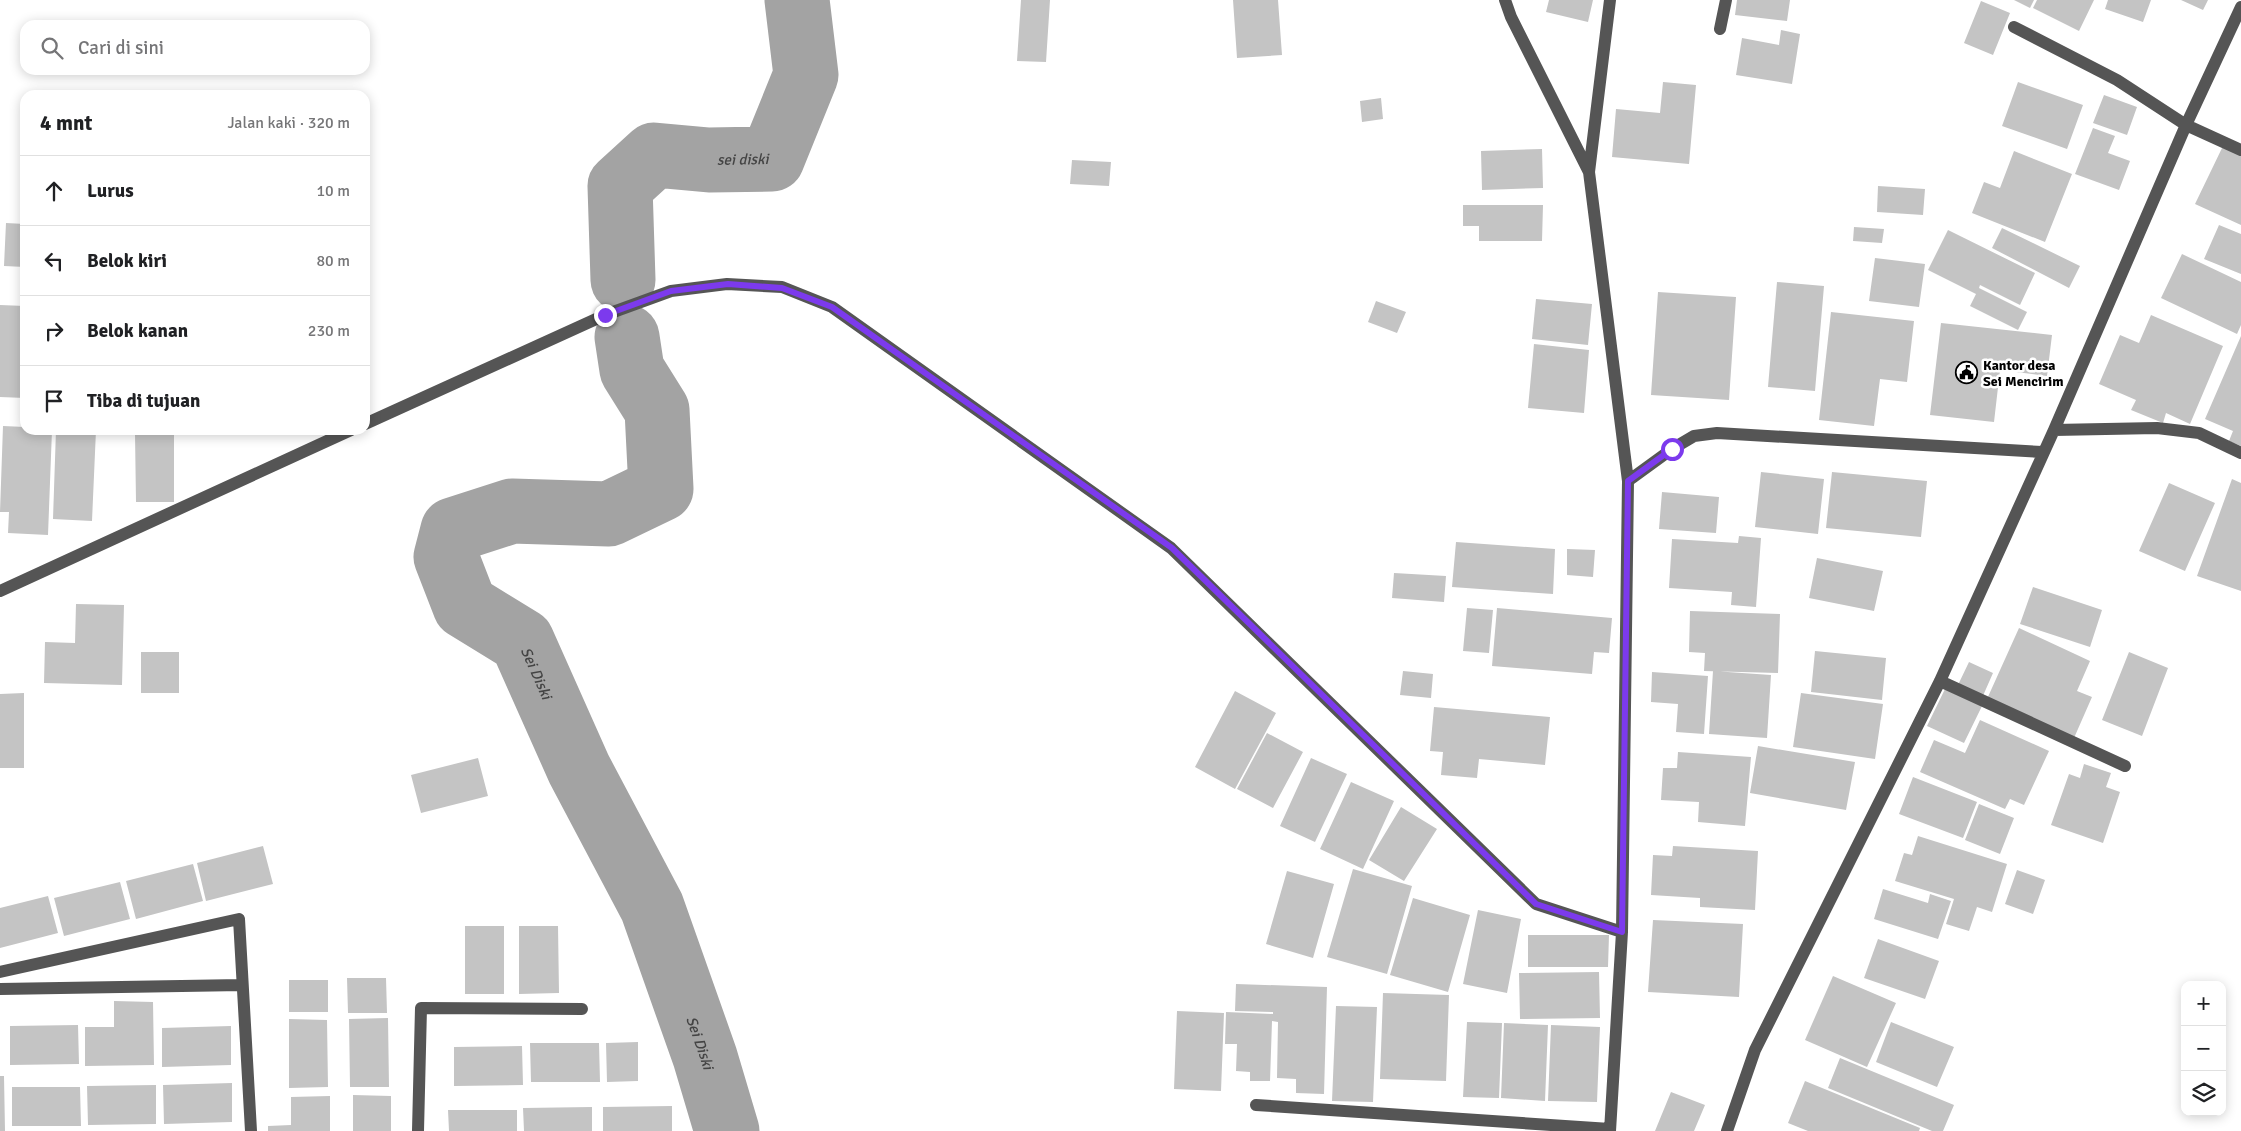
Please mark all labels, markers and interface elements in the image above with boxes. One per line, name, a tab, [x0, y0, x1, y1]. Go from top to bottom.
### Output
search box	[20, 20, 370, 75]
icon: search	[38, 34, 66, 62]
text: Cari di sini	[78, 36, 164, 60]
text: 4 mnt	[40, 110, 92, 136]
text: Jalan kaki · 320 m	[228, 113, 350, 133]
water label: sei diski	[717, 150, 771, 169]
icon: ahead	[40, 177, 68, 205]
text: Lurus	[87, 179, 134, 203]
text: 10 m	[316, 181, 350, 201]
icon: left	[40, 247, 68, 275]
text: Belok kiri	[87, 249, 167, 273]
text: 80 m	[316, 251, 350, 271]
route end	[594, 304, 617, 327]
icon: right	[40, 317, 68, 345]
text: Belok kanan	[87, 319, 188, 343]
text: 230 m	[308, 321, 350, 341]
place label: Kantor desa Sei Mencirim	[1983, 357, 2064, 390]
public building icon: Kantor desa Sei Mencirim	[1955, 361, 1979, 385]
icon: arrive	[40, 387, 68, 415]
text: Tiba di tujuan	[87, 389, 200, 413]
route start	[1661, 438, 1684, 461]
water label: Sei Diski	[517, 644, 557, 704]
map controls	[2181, 981, 2226, 1116]
button: +	[2181, 981, 2226, 1026]
water label: Sei Diski	[682, 1014, 718, 1073]
button: −	[2181, 1026, 2226, 1071]
button: layers	[2181, 1071, 2226, 1116]

